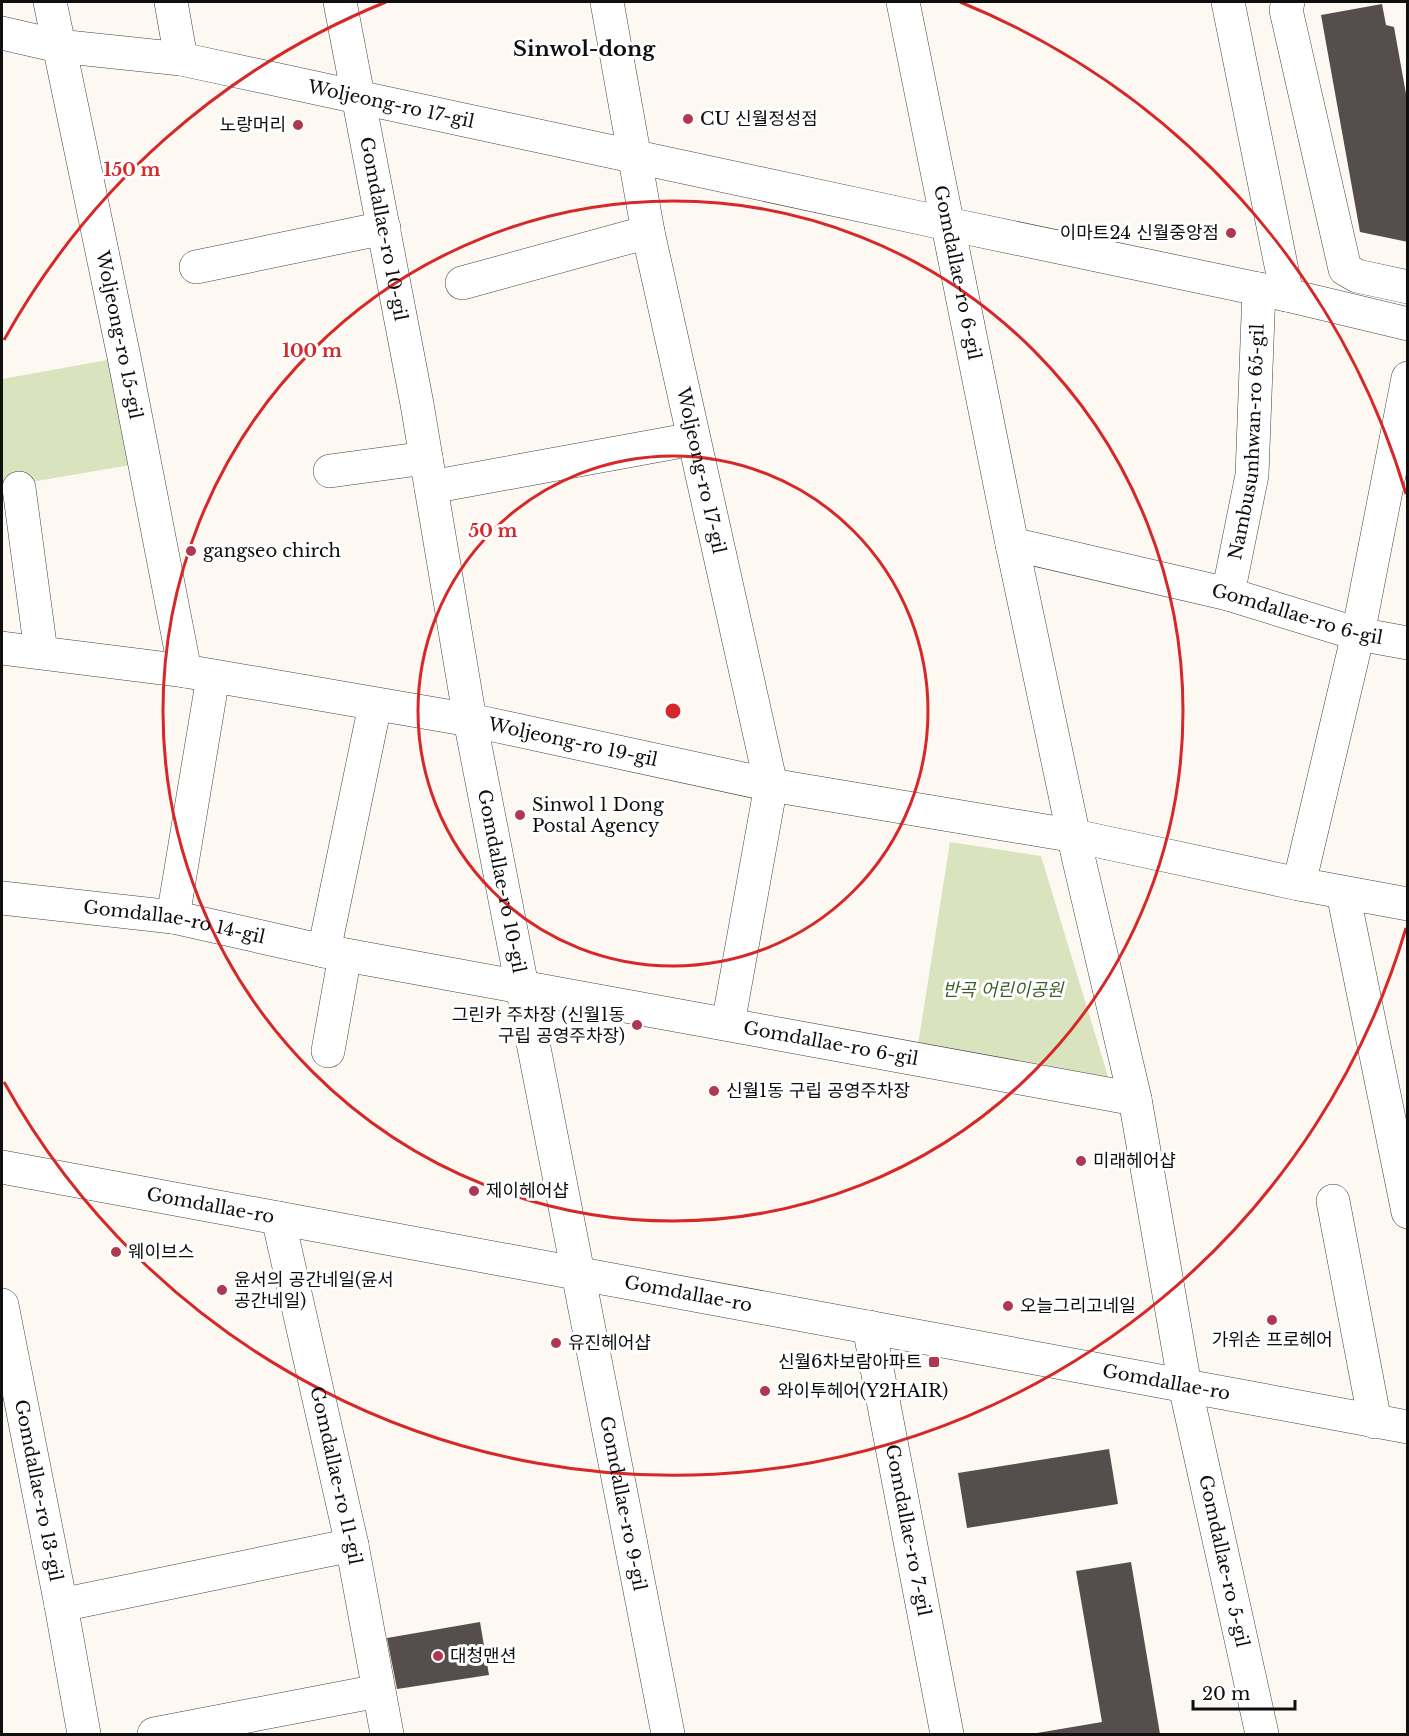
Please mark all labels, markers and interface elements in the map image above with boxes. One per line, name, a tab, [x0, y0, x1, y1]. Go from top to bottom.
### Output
district label: Sinwol-dong	[513, 36, 656, 62]
street label: Woljeong-ro 17-gil	[305, 75, 476, 133]
place label: CU 신월정성점	[700, 108, 818, 130]
marker: CU 신월정성점	[681, 112, 695, 126]
place label: 노랑머리	[220, 114, 286, 136]
marker: 노랑머리	[291, 118, 305, 132]
street label: Gomdallae-ro 10-gil	[355, 135, 412, 323]
text: 150 m	[104, 159, 161, 181]
street label: Gomdallae-ro 6-gil	[929, 183, 986, 362]
place label: 이마트24 신월중앙점	[1060, 222, 1219, 244]
marker: 이마트24 신월중앙점	[1224, 226, 1238, 240]
street label: Woljeong-ro 15-gil	[91, 248, 147, 421]
street label: Nambusunhwan-ro 65-gil	[1224, 323, 1269, 562]
text: 100 m	[282, 340, 342, 362]
street label: Woljeong-ro 17-gil	[672, 384, 730, 556]
text: 50 m	[469, 520, 518, 542]
place label: gangseo chirch	[203, 540, 341, 562]
marker: gangseo chirch	[184, 544, 198, 558]
street label: Gomdallae-ro 6-gil	[1210, 580, 1385, 649]
centre of rings	[663, 701, 683, 721]
street label: Woljeong-ro 19-gil	[485, 713, 660, 771]
street label: Gomdallae-ro 10-gil	[473, 788, 530, 975]
place label: Sinwol 1 Dong Postal Agency	[532, 794, 664, 837]
marker: Sinwol 1 Dong Postal Agency	[513, 808, 527, 822]
street label: Gomdallae-ro 14-gil	[82, 896, 267, 948]
park label: 반곡 어린이공원	[943, 979, 1065, 1001]
place label: 그린카 주차장 (신월1동 구립 공영주차장)	[452, 1004, 625, 1047]
street label: Gomdallae-ro 6-gil	[742, 1017, 920, 1070]
marker: 그린카 주차장 (신월1동 구립 공영주차장)	[630, 1018, 644, 1032]
place label: 신월1동 구립 공영주차장	[726, 1080, 910, 1102]
marker: 신월1동 구립 공영주차장	[707, 1084, 721, 1098]
place label: 미래헤어샵	[1093, 1150, 1176, 1172]
marker: 미래헤어샵	[1074, 1154, 1088, 1168]
place label: 제이헤어샵	[486, 1180, 569, 1202]
street label: Gomdallae-ro	[145, 1183, 276, 1228]
marker: 제이헤어샵	[467, 1184, 481, 1198]
place label: 웨이브스	[128, 1241, 194, 1263]
marker: 웨이브스	[109, 1245, 123, 1259]
place label: 윤서의 공간네일(윤서 공간네일)	[234, 1269, 394, 1312]
street label: Gomdallae-ro	[623, 1271, 754, 1317]
marker: 윤서의 공간네일(윤서 공간네일)	[215, 1283, 229, 1297]
place label: 오늘그리고네일	[1020, 1295, 1136, 1317]
marker: 오늘그리고네일	[1001, 1299, 1015, 1313]
marker: 가위손 프로헤어	[1265, 1313, 1279, 1327]
place label: 가위손 프로헤어	[1211, 1329, 1333, 1351]
place label: 유진헤어샵	[568, 1332, 651, 1354]
marker: 유진헤어샵	[549, 1336, 563, 1350]
place label: 신월6차보람아파트	[778, 1351, 922, 1373]
marker: 신월6차보람아파트	[927, 1355, 941, 1369]
street label: Gomdallae-ro	[1101, 1360, 1232, 1405]
place label: 와이투헤어(Y2HAIR)	[777, 1380, 948, 1402]
street label: Gomdallae-ro 11-gil	[305, 1384, 366, 1566]
marker: 와이투헤어(Y2HAIR)	[758, 1384, 772, 1398]
street label: Gomdallae-ro 13-gil	[10, 1398, 67, 1583]
street label: Gomdallae-ro 9-gil	[595, 1414, 651, 1593]
street label: Gomdallae-ro 7-gil	[881, 1443, 935, 1618]
street label: Gomdallae-ro 5-gil	[1194, 1473, 1254, 1650]
place label: 대청맨션	[450, 1645, 516, 1667]
marker: 대청맨션	[431, 1649, 445, 1663]
scale bar	[1193, 1673, 1295, 1711]
text: 20 m	[1202, 1683, 1250, 1705]

